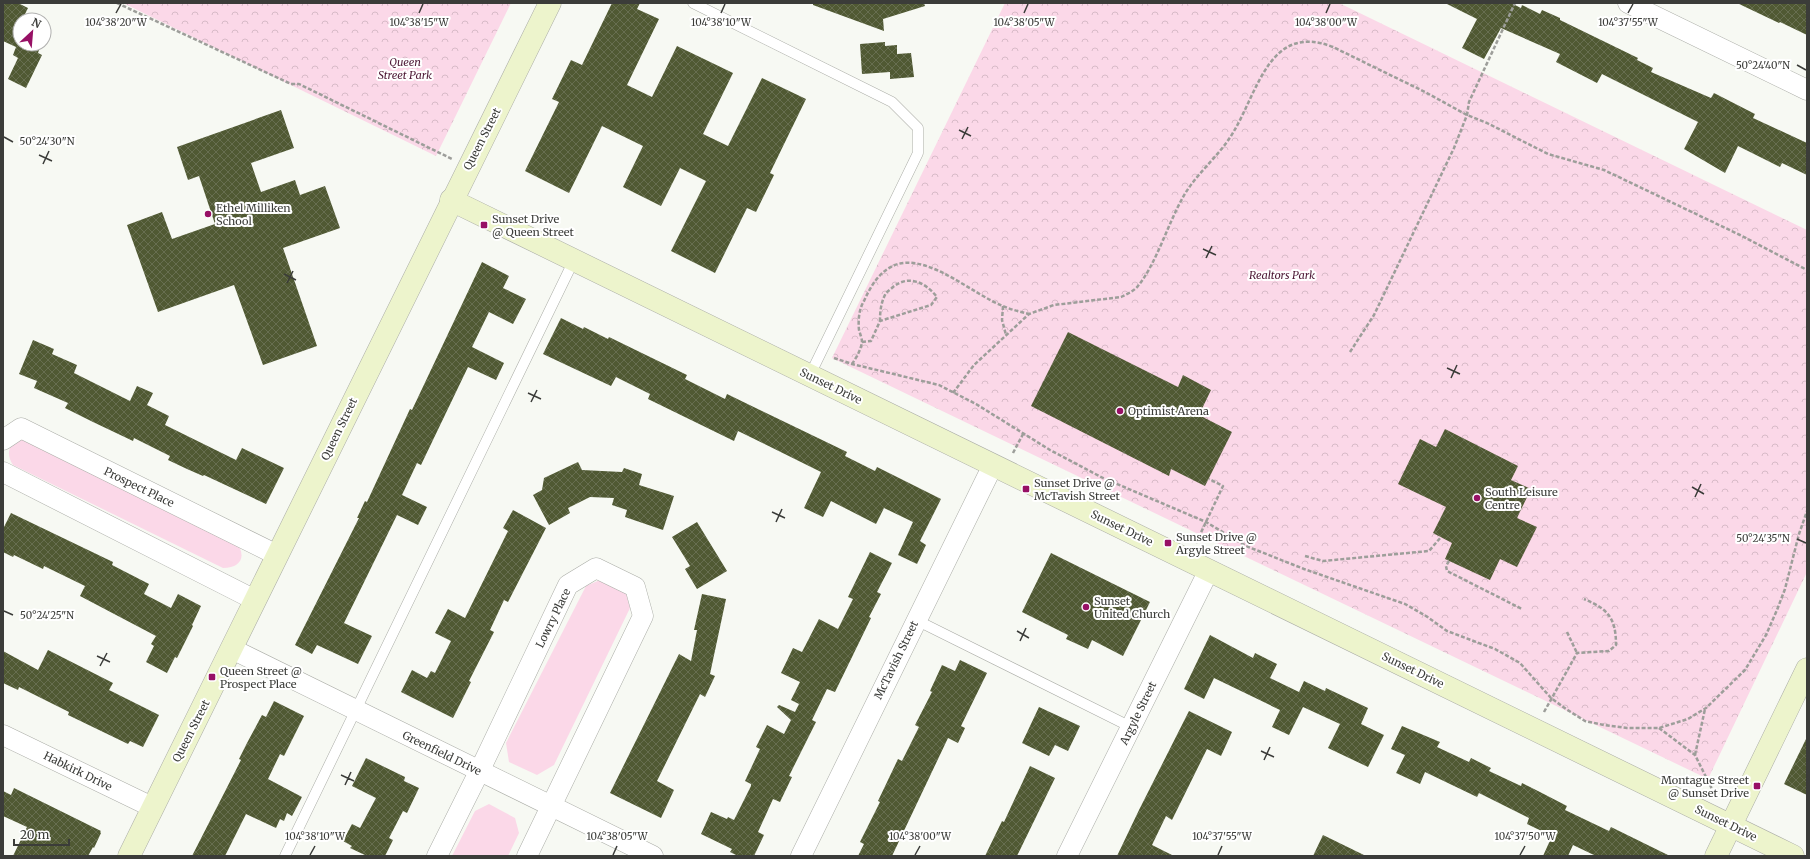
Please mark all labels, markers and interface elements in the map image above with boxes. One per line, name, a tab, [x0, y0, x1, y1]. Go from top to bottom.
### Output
north arrow	[12, 12, 52, 52]
text: N	[29, 15, 44, 31]
text: 104°38'20"W	[85, 16, 148, 29]
text: 104°38'15"W	[389, 16, 450, 29]
text: 104°38'10"W	[691, 16, 752, 29]
text: 104°38'05"W	[994, 16, 1056, 29]
text: 104°38'00"W	[1295, 16, 1358, 29]
text: 104°37'55"W	[1598, 16, 1659, 29]
park label: Queen Street Park	[378, 55, 432, 82]
text: 50°24'40"N	[1736, 59, 1790, 72]
street label: Queen Street	[460, 105, 504, 172]
text: 50°24'30"N	[20, 135, 75, 148]
place label: Ethel Milliken School	[216, 201, 291, 228]
marker: Ethel Milliken School	[203, 209, 213, 219]
place label: Sunset Drive @ Queen Street	[492, 212, 575, 239]
marker: Sunset Drive @ Queen Street	[479, 220, 489, 230]
park label: Realtors Park	[1249, 268, 1315, 282]
street label: Sunset Drive	[798, 365, 864, 407]
street label: Queen Street	[318, 395, 361, 463]
place label: Optimist Arena	[1128, 404, 1209, 418]
marker: Optimist Arena	[1115, 406, 1125, 416]
street label: Prospect Place	[102, 464, 177, 510]
place label: Sunset Drive @ McTavish Street	[1034, 476, 1121, 503]
marker: Sunset Drive @ McTavish Street	[1021, 484, 1031, 494]
place label: South Leisure Centre	[1485, 485, 1558, 512]
marker: South Leisure Centre	[1472, 493, 1482, 503]
street label: Sunset Drive	[1089, 507, 1155, 549]
place label: Sunset Drive @ Argyle Street	[1175, 530, 1257, 557]
text: 50°24'35"N	[1736, 532, 1790, 545]
marker: Sunset Drive @ Argyle Street	[1163, 538, 1173, 548]
street label: Lowry Place	[533, 586, 574, 650]
place label: Sunset United Church	[1094, 594, 1171, 621]
marker: Sunset United Church	[1081, 602, 1091, 612]
text: 50°24'25"N	[20, 609, 74, 622]
street label: McTavish Street	[871, 618, 921, 702]
street label: Sunset Drive	[1380, 649, 1446, 691]
place label: Queen Street @ Prospect Place	[220, 664, 302, 691]
marker: Queen Street @ Prospect Place	[207, 672, 217, 682]
street label: Argyle Street	[1116, 678, 1160, 748]
street label: Queen Street	[169, 697, 213, 764]
street label: Greenfield Drive	[400, 728, 484, 778]
street label: Habkirk Drive	[41, 748, 115, 794]
place label: Montague Street @ Sunset Drive	[1661, 773, 1750, 800]
marker: Montague Street @ Sunset Drive	[1752, 781, 1762, 791]
street label: Sunset Drive	[1693, 802, 1759, 844]
scale bar	[14, 821, 69, 847]
text: 20 m	[20, 827, 49, 842]
text: 104°38'10"W	[285, 830, 346, 843]
text: 104°38'05"W	[587, 830, 649, 843]
text: 104°38'00"W	[889, 830, 952, 843]
text: 104°37'55"W	[1192, 830, 1253, 843]
text: 104°37'50"W	[1495, 830, 1556, 843]

